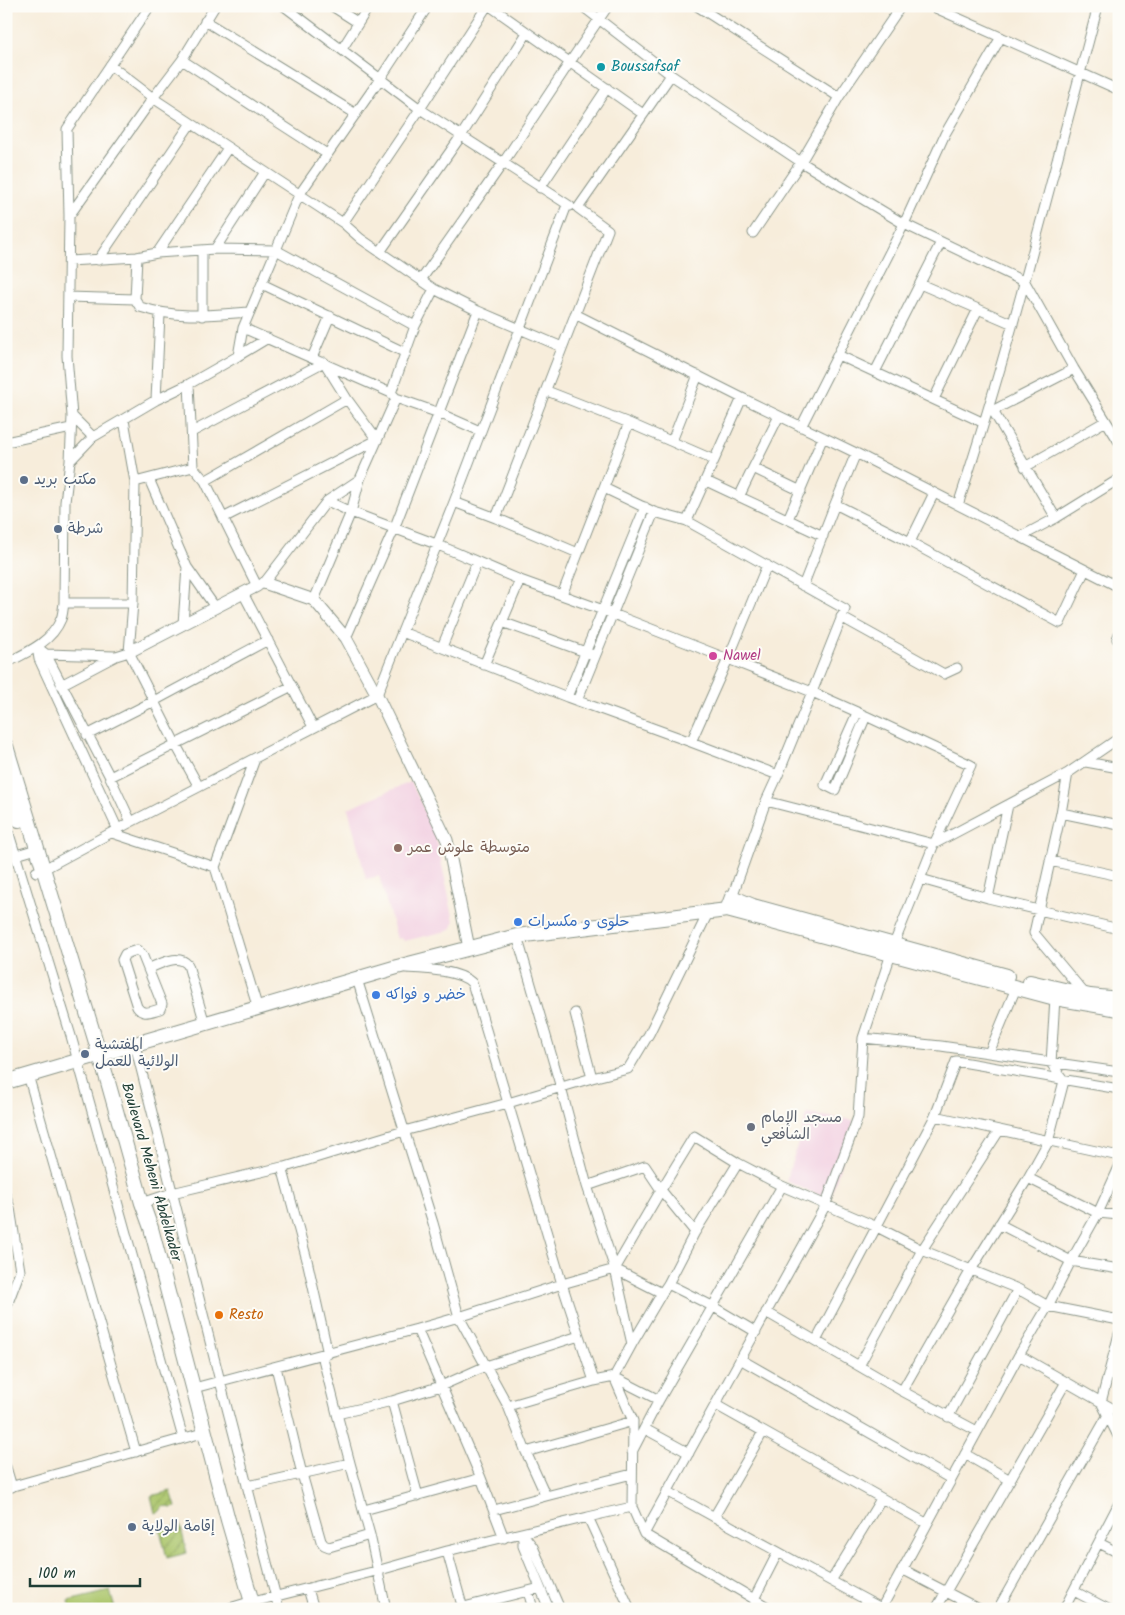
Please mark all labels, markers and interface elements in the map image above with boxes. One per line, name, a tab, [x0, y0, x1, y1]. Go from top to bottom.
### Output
place label: Boussafsaf	[611, 55, 680, 79]
marker: Boussafsaf	[595, 61, 607, 73]
place label: مكتب بريد	[34, 468, 96, 492]
marker: مكتب بريد	[18, 474, 30, 486]
place label: شرطة	[68, 517, 103, 541]
marker: شرطة	[52, 523, 64, 535]
place label: Nawel	[723, 644, 761, 668]
marker: Nawel	[707, 650, 719, 662]
place label: متوسطة علوش عمر	[406, 836, 530, 860]
marker: متوسطة علوش عمر	[392, 842, 404, 854]
place label: حلوى و مكسرات	[528, 910, 629, 934]
marker: حلوى و مكسرات	[512, 916, 524, 928]
place label: خضر و فواكه	[386, 983, 466, 1007]
marker: خضر و فواكه	[370, 989, 382, 1001]
place label: المفتشية الولائية للعمل	[95, 1033, 178, 1074]
marker: المفتشية الولائية للعمل	[79, 1048, 91, 1060]
street label: Boulevard Meheni Abdelkader	[114, 1080, 188, 1265]
place label: مسجد الإمام الشافعي	[761, 1106, 842, 1147]
marker: مسجد الإمام الشافعي	[745, 1121, 757, 1133]
place label: Resto	[229, 1303, 264, 1327]
marker: Resto	[213, 1309, 225, 1321]
place label: إقامة الولاية	[142, 1515, 215, 1539]
marker: إقامة الولاية	[126, 1521, 138, 1533]
scale bar	[30, 1555, 140, 1587]
text: 100 m	[38, 1562, 76, 1586]

